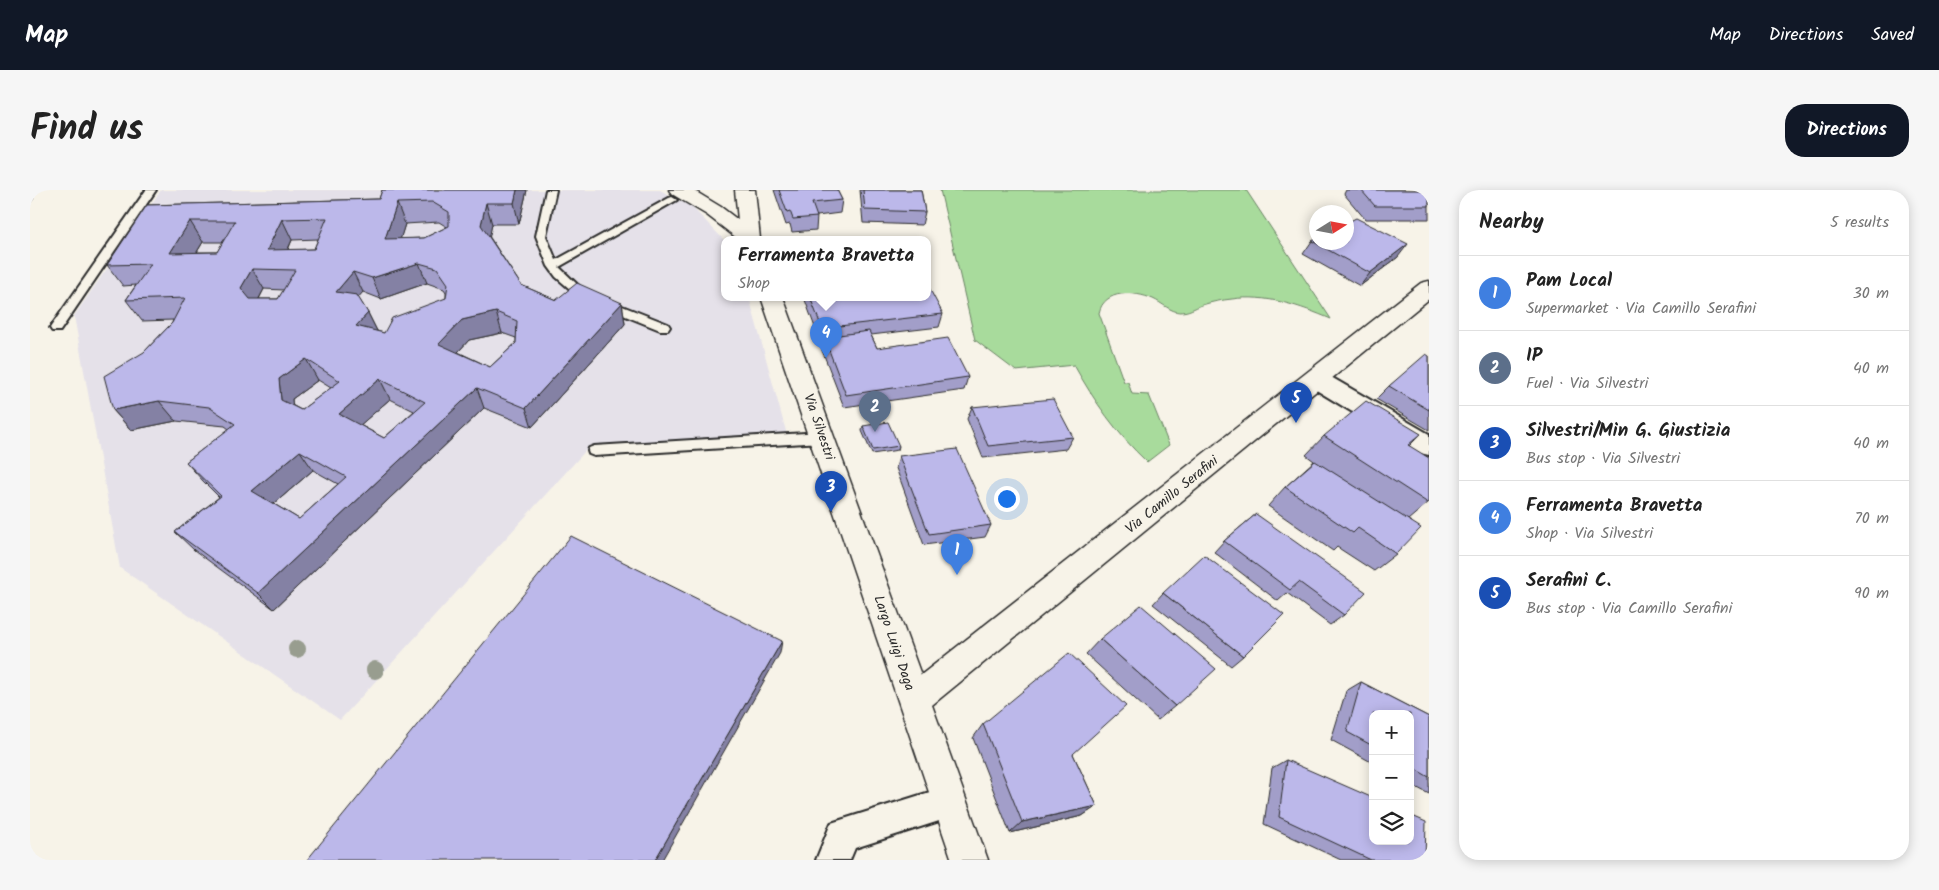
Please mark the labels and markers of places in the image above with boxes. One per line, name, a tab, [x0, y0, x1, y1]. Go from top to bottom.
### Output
pin: 4	[810, 317, 842, 358]
pin: 5	[1280, 382, 1312, 423]
pin: 2	[859, 391, 891, 432]
pin: 3	[815, 471, 847, 512]
pin: 1	[941, 534, 973, 575]

